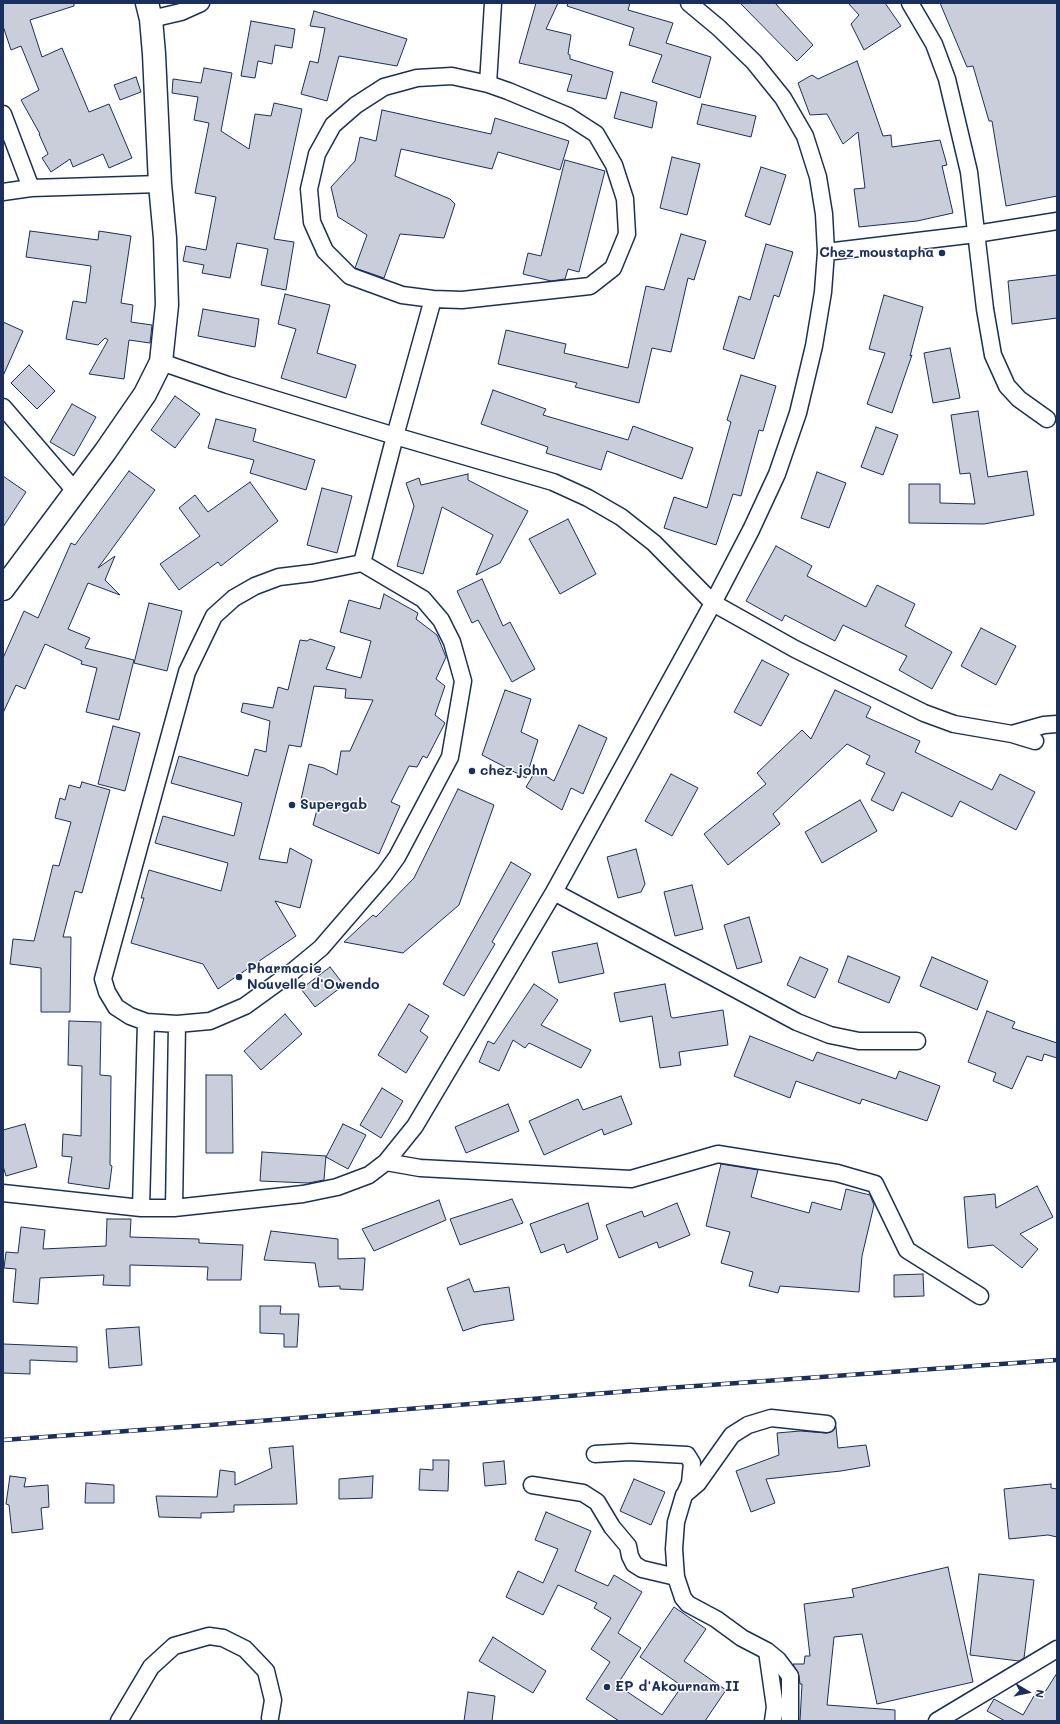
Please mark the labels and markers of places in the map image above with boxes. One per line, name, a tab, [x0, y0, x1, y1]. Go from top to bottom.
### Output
place label: Chez moustapha	[819, 245, 934, 261]
marker: Chez moustapha	[937, 248, 947, 258]
place label: chez john	[480, 763, 548, 779]
marker: chez john	[467, 766, 477, 776]
place label: Supergab	[300, 797, 367, 813]
marker: Supergab	[287, 800, 297, 810]
place label: Pharmacie Nouvelle d'Owendo	[247, 961, 380, 994]
marker: Pharmacie Nouvelle d'Owendo	[234, 972, 244, 982]
place label: EP d'Akournam II	[615, 1679, 739, 1695]
marker: EP d'Akournam II	[602, 1682, 612, 1692]

